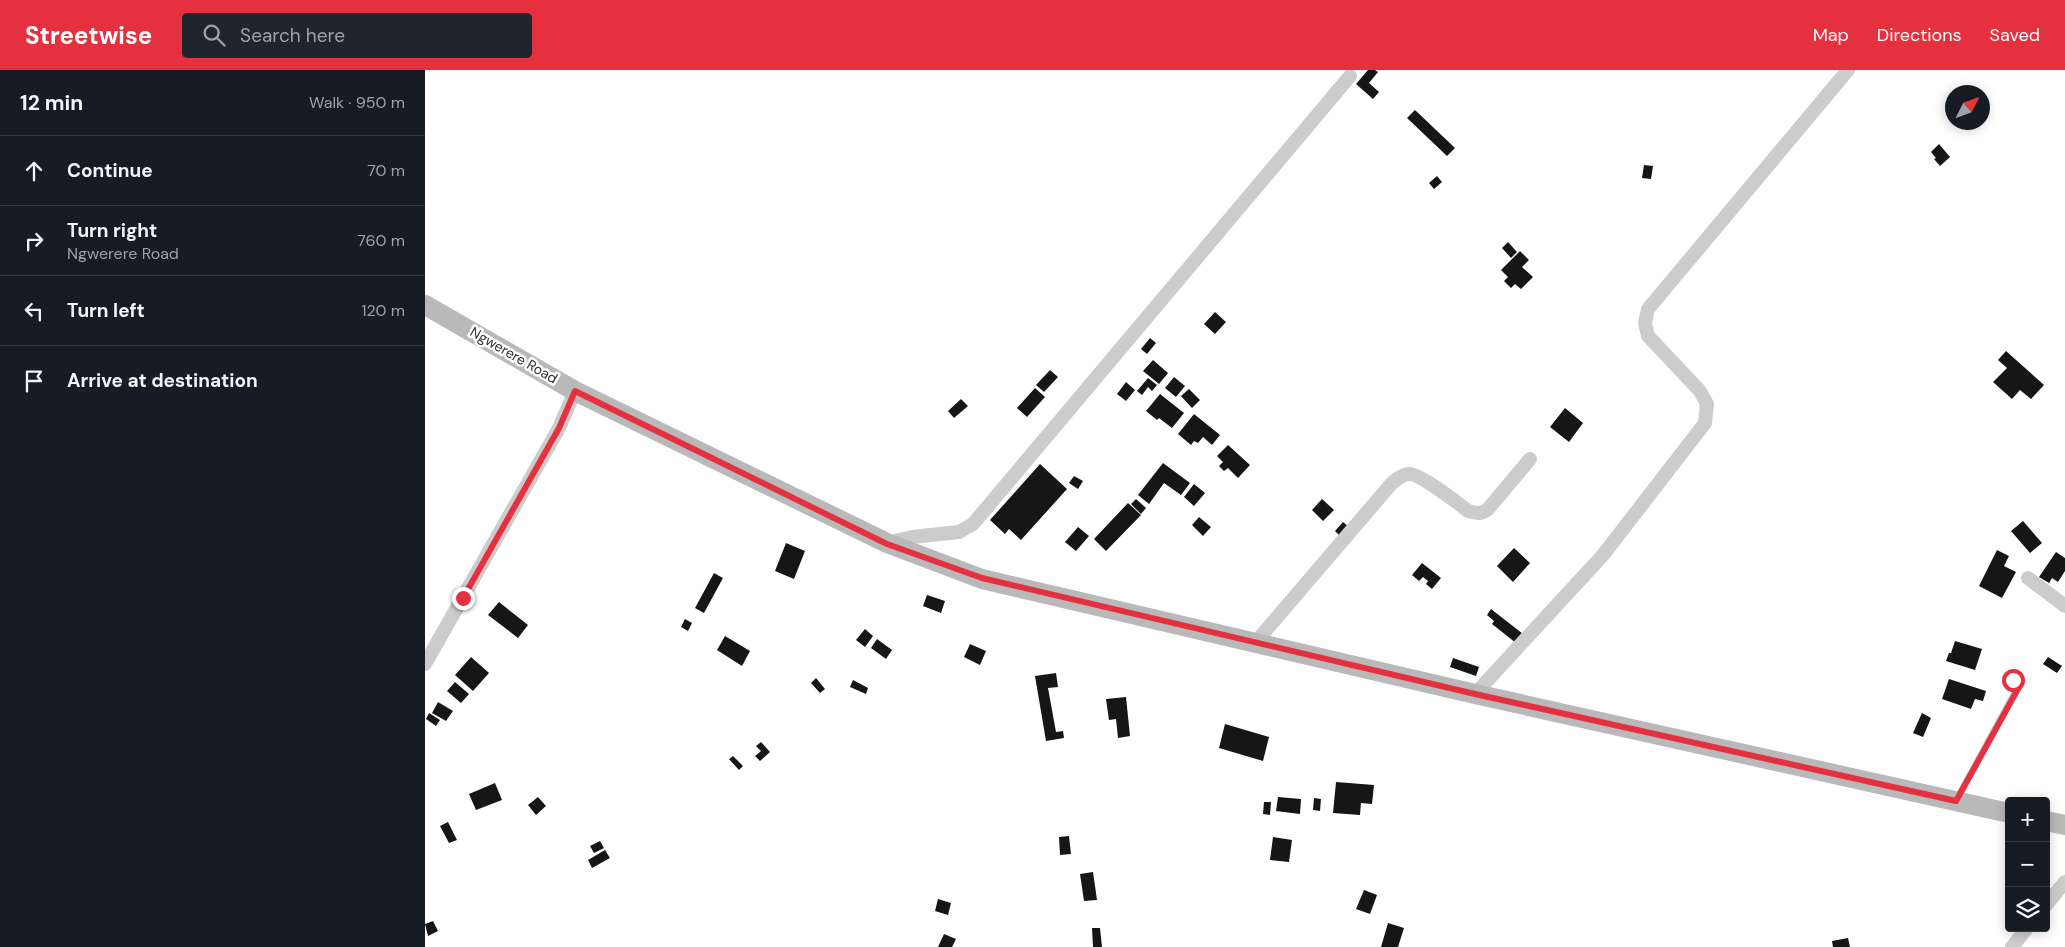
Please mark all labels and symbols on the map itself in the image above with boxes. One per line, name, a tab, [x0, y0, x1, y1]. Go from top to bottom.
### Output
north arrow	[1945, 85, 1990, 130]
street label: Ngwerere Road	[467, 323, 561, 387]
route end	[452, 587, 475, 610]
route start	[2002, 669, 2025, 692]

